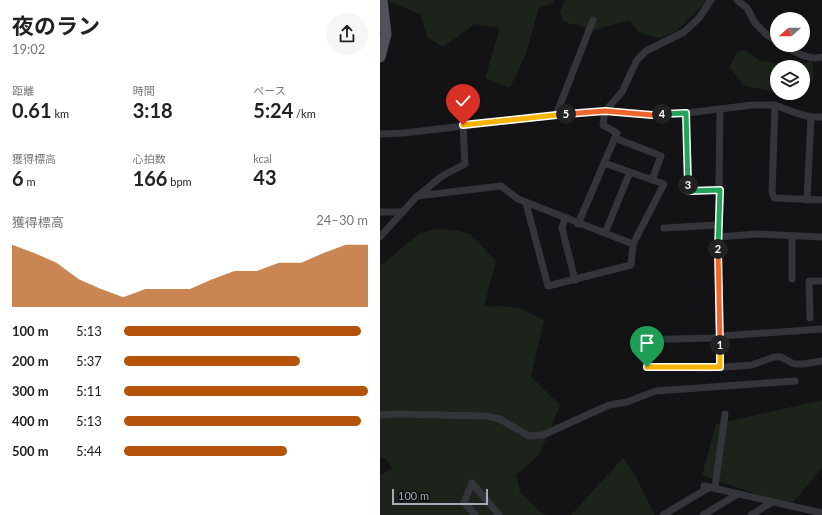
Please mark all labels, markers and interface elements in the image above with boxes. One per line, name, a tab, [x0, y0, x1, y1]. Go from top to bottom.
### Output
text: 夜のラン	[12, 12, 100, 39]
north arrow	[770, 12, 810, 52]
map controls	[770, 12, 810, 100]
button: share	[326, 13, 368, 55]
text: 19:02	[12, 41, 45, 57]
button: layers	[770, 60, 810, 100]
text: 距離	[12, 84, 34, 97]
text: 時間	[133, 84, 155, 97]
text: ペース	[253, 84, 286, 97]
pin	[446, 84, 480, 125]
icon: check	[452, 90, 474, 112]
text: 0.61	[12, 98, 52, 122]
text: 3:18	[133, 98, 173, 122]
text: 5:24	[253, 98, 293, 122]
pin: 5	[556, 104, 576, 124]
pin: 4	[652, 104, 672, 124]
text: km	[52, 107, 69, 120]
text: /km	[293, 107, 316, 120]
text: 5	[563, 107, 569, 120]
text: 4	[659, 107, 665, 120]
text: 獲得標高	[12, 152, 56, 165]
text: 心拍数	[133, 152, 166, 165]
text: kcal	[253, 152, 272, 165]
text: 43	[253, 165, 277, 189]
text: 6	[12, 166, 24, 190]
text: 166	[133, 166, 167, 190]
text: m	[24, 175, 35, 188]
text: bpm	[167, 175, 192, 188]
pin: 3	[678, 175, 698, 195]
text: 3	[685, 178, 691, 191]
text: 24–30 m	[316, 212, 368, 228]
text: 獲得標高	[12, 214, 64, 230]
pin: 2	[708, 239, 728, 259]
text: 2	[715, 242, 721, 255]
text: 100 m	[12, 323, 49, 339]
text: 5:13	[76, 323, 102, 339]
pin	[630, 326, 664, 367]
icon: arrive	[636, 332, 658, 354]
pin: 1	[710, 335, 730, 355]
text: 1	[717, 338, 723, 351]
text: 200 m	[12, 353, 49, 369]
text: 5:37	[76, 353, 102, 369]
text: 300 m	[12, 383, 49, 399]
text: 5:11	[76, 383, 102, 399]
text: 400 m	[12, 413, 49, 429]
text: 5:13	[76, 413, 102, 429]
text: 500 m	[12, 443, 49, 459]
text: 5:44	[76, 443, 102, 459]
scale bar	[392, 487, 488, 506]
text: 100 m	[398, 489, 429, 502]

